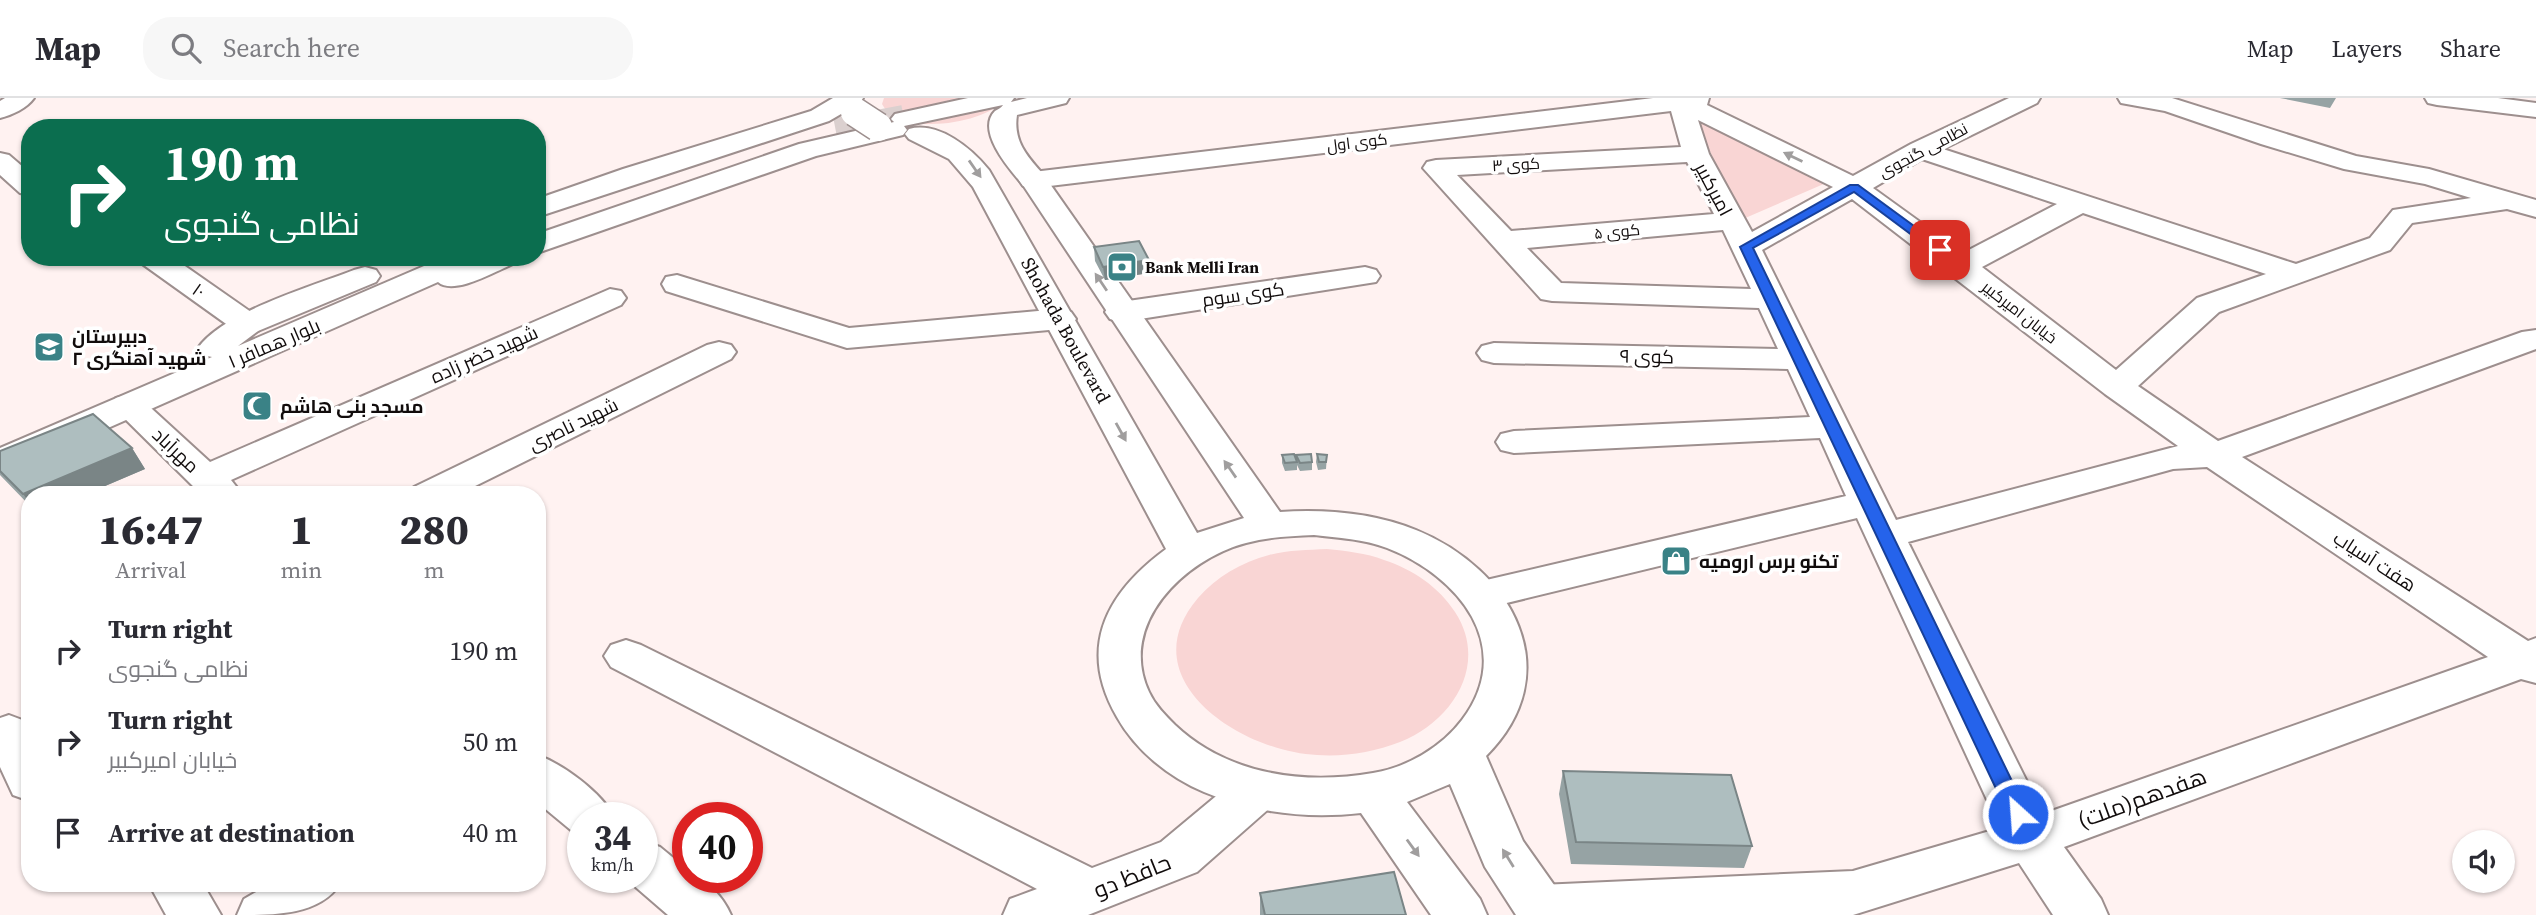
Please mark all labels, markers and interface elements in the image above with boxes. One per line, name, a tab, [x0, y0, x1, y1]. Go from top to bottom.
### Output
search box	[143, 17, 633, 80]
text: Map	[35, 26, 101, 71]
icon: search	[167, 29, 205, 67]
text: Search here	[223, 30, 360, 66]
text: Map	[2247, 32, 2294, 65]
text: Layers	[2332, 32, 2402, 65]
text: Share	[2440, 32, 2501, 65]
street label: نظامی گنجوی	[1875, 117, 1971, 183]
street label: کوی اول	[1325, 127, 1389, 157]
text: 190 m	[164, 129, 299, 196]
icon: right	[49, 147, 140, 238]
street label: کوی ۳	[1491, 152, 1541, 176]
one-way arrow	[1783, 152, 1803, 163]
street label: امیرکبیر	[1689, 157, 1739, 220]
one-way arrow	[968, 160, 982, 178]
text: نظامی گنجوی	[164, 202, 360, 246]
street label: کوی ۵	[1593, 218, 1641, 244]
pin	[1910, 220, 1970, 280]
icon: arrive	[1921, 231, 1959, 269]
bank icon: Bank Melli Iran	[1105, 250, 1139, 284]
street label: Shohada Boulevard	[1015, 252, 1117, 408]
place label: Bank Melli Iran	[1145, 256, 1259, 278]
one-way arrow	[1095, 272, 1108, 292]
street label: کوی سوم	[1200, 275, 1286, 314]
street label: خیابان امیرکبیر	[1977, 275, 2062, 348]
street label: ۱۰	[187, 276, 211, 304]
street label: بلوار همافر ۱	[224, 312, 324, 374]
street label: شهید خضر زاده	[426, 319, 542, 389]
place label: دبیرستان شهید آهنگری ۲	[72, 323, 206, 371]
school or university icon: دبیرستان شهید آهنگری ۲	[32, 330, 66, 364]
street label: کوی ۹	[1620, 343, 1674, 369]
mosque icon: مسجد بنی هاشم	[240, 389, 274, 423]
street label: شهید ناصری	[524, 391, 622, 457]
place label: مسجد بنی هاشم	[280, 393, 423, 420]
street label: مهرآباد	[147, 422, 205, 478]
one-way arrow	[1115, 422, 1127, 441]
one-way arrow	[1224, 460, 1237, 479]
text: 16:47	[98, 500, 203, 558]
text: 1	[290, 500, 313, 558]
text: 280	[399, 500, 469, 558]
street label: هفت آسیاب	[2328, 524, 2422, 598]
shop icon: تکنو برس ارومیه	[1659, 544, 1693, 578]
place label: تکنو برس ارومیه	[1699, 548, 1839, 574]
text: Arrival	[115, 554, 186, 586]
text: min	[281, 554, 322, 586]
text: m	[424, 554, 444, 586]
text: Turn right	[108, 611, 232, 647]
icon: right	[49, 632, 87, 670]
text: 190 m	[450, 633, 518, 669]
text: نظامی گنجوی	[108, 653, 249, 685]
text: Turn right	[108, 702, 232, 738]
icon: right	[49, 723, 87, 761]
text: 50 m	[463, 724, 518, 760]
text: خیابان امیرکبیر	[108, 744, 237, 776]
street label: هفدهم(ملت)	[2073, 760, 2211, 836]
position arrow	[1981, 777, 2055, 851]
speed limit sign: 40	[672, 802, 763, 893]
icon: arrive	[49, 814, 87, 852]
text: 34	[594, 814, 631, 862]
text: Arrive at destination	[108, 815, 355, 851]
text: 40 m	[463, 815, 518, 851]
map controls	[2452, 830, 2515, 893]
button: sound	[2452, 830, 2515, 893]
one-way arrow	[1406, 839, 1420, 857]
street label: حافظ دو	[1089, 846, 1175, 906]
one-way arrow	[1501, 848, 1514, 868]
text: km/h	[591, 852, 634, 877]

